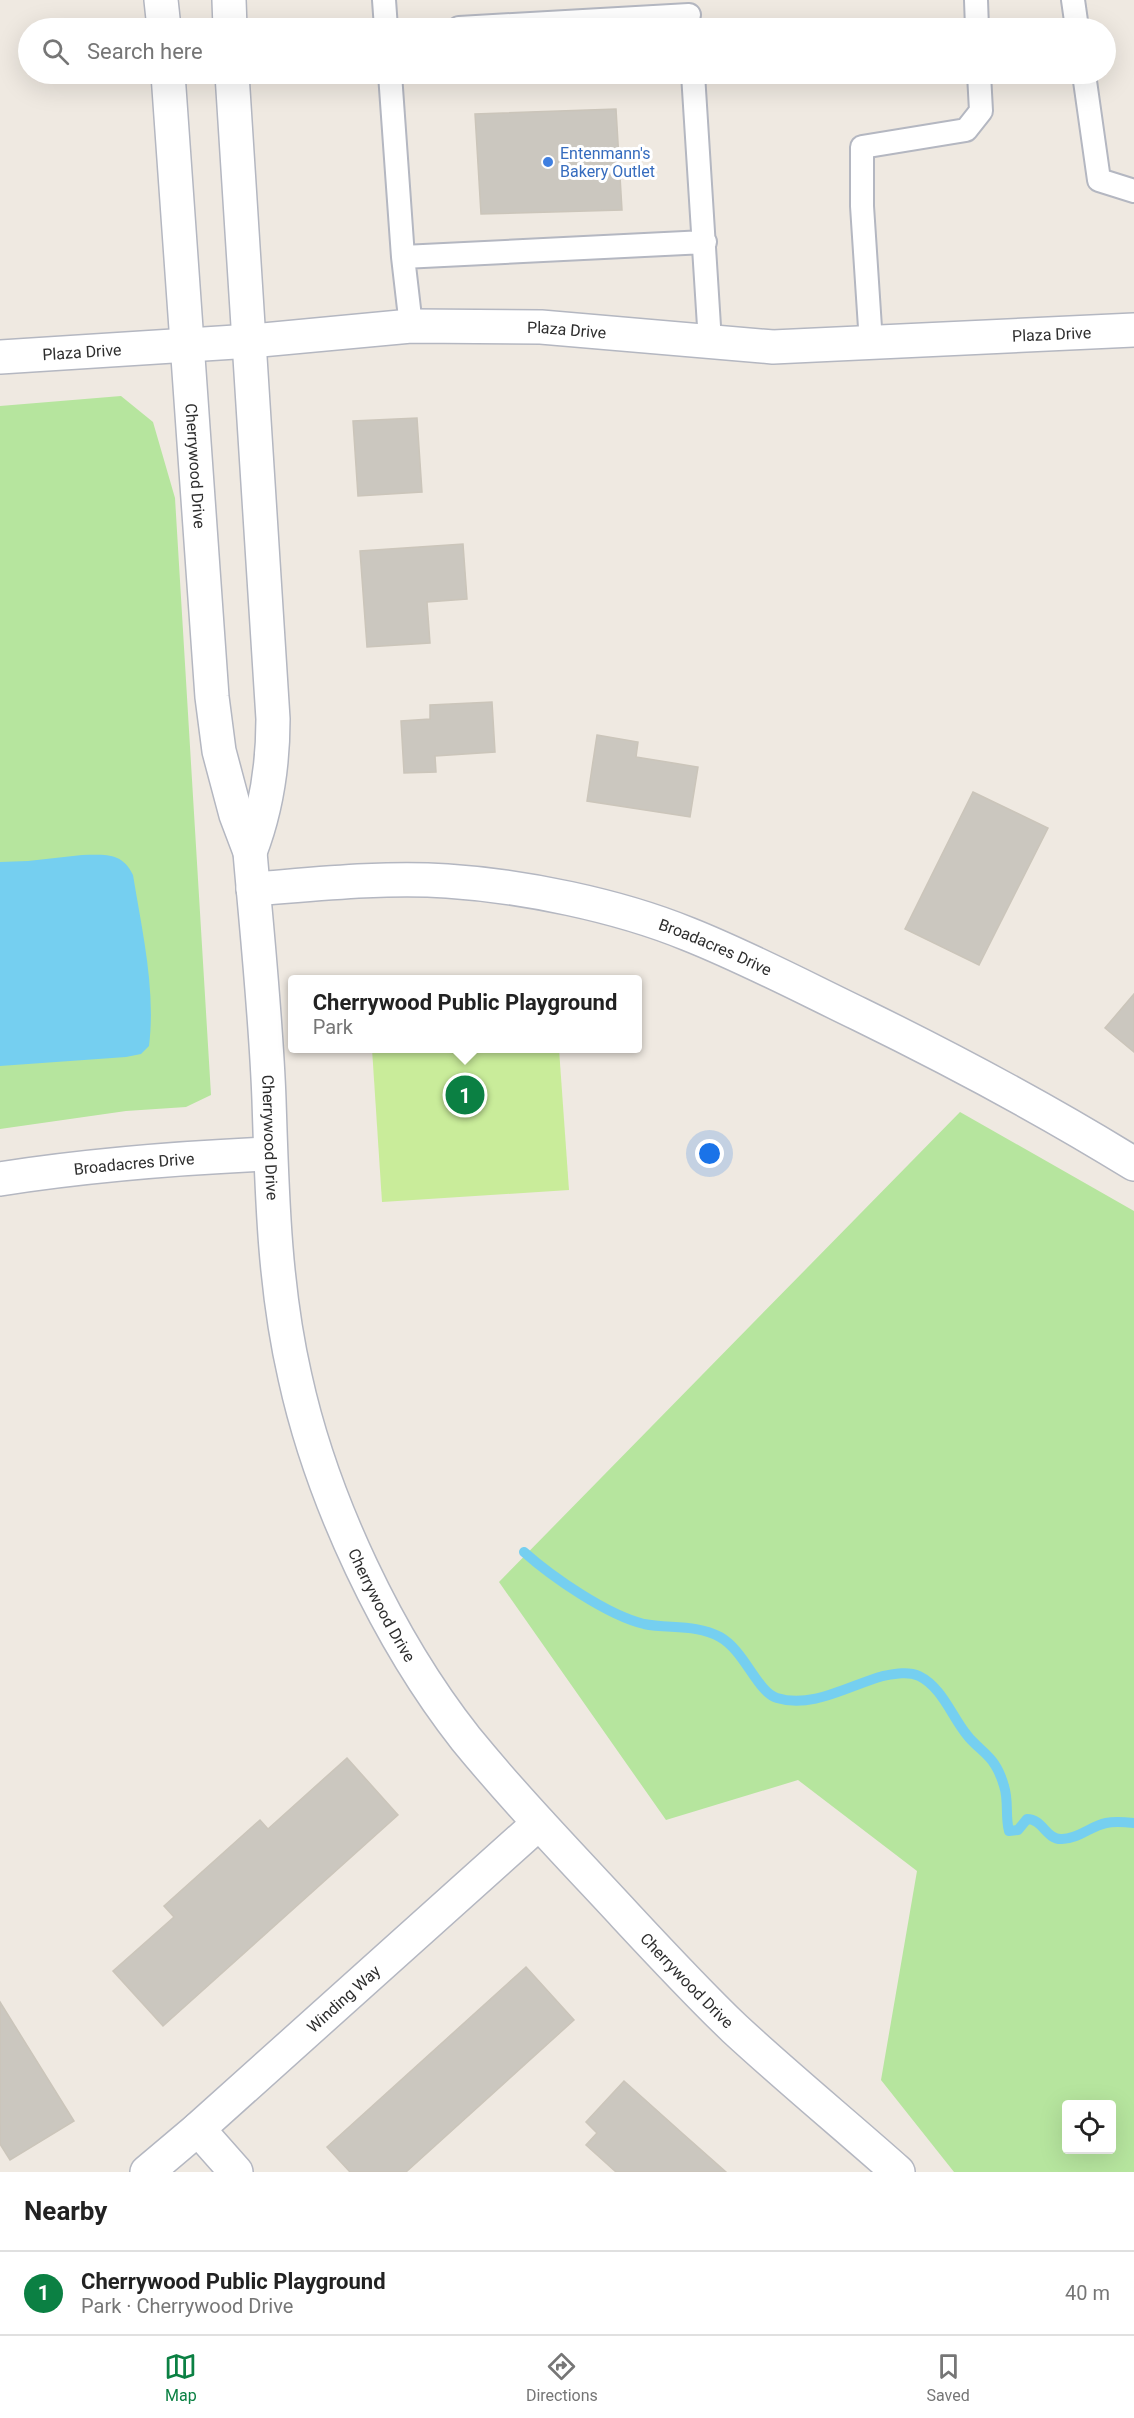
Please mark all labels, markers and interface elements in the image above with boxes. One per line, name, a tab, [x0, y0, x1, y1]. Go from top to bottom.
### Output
search box	[18, 18, 1116, 84]
icon: search	[39, 35, 72, 68]
text: Search here	[87, 39, 203, 64]
place label: Entenmann's Bakery Outlet	[560, 144, 655, 181]
marker: Entenmann's Bakery Outlet	[541, 155, 555, 169]
street label: Plaza Drive	[527, 317, 607, 342]
street label: Plaza Drive	[1012, 323, 1092, 345]
street label: Plaza Drive	[42, 340, 122, 364]
street label: Cherrywood Drive	[182, 403, 210, 529]
street label: Broadacres Drive	[656, 914, 775, 979]
popup	[288, 975, 642, 1053]
text: Cherrywood Public Playground	[313, 990, 617, 1015]
text: Park	[313, 1015, 353, 1039]
pin: 1	[446, 1072, 484, 1118]
street label: Cherrywood Drive	[258, 1074, 282, 1201]
your location	[695, 1139, 724, 1168]
street label: Broadacres Drive	[73, 1149, 195, 1178]
street label: Cherrywood Drive	[344, 1545, 420, 1665]
street label: Cherrywood Drive	[637, 1929, 738, 2032]
street label: Winding Way	[303, 1961, 384, 2036]
map controls	[1062, 2100, 1116, 2154]
button: locate	[1062, 2100, 1116, 2154]
text: Nearby	[24, 2196, 107, 2226]
text: Cherrywood Public Playground	[81, 2269, 386, 2294]
text: 1	[38, 2281, 49, 2305]
text: 40 m	[1065, 2281, 1110, 2305]
text: Park · Cherrywood Drive	[81, 2294, 293, 2318]
tab: Map	[164, 2350, 197, 2405]
tab: Directions	[526, 2350, 598, 2405]
tab: Saved	[926, 2350, 970, 2405]

